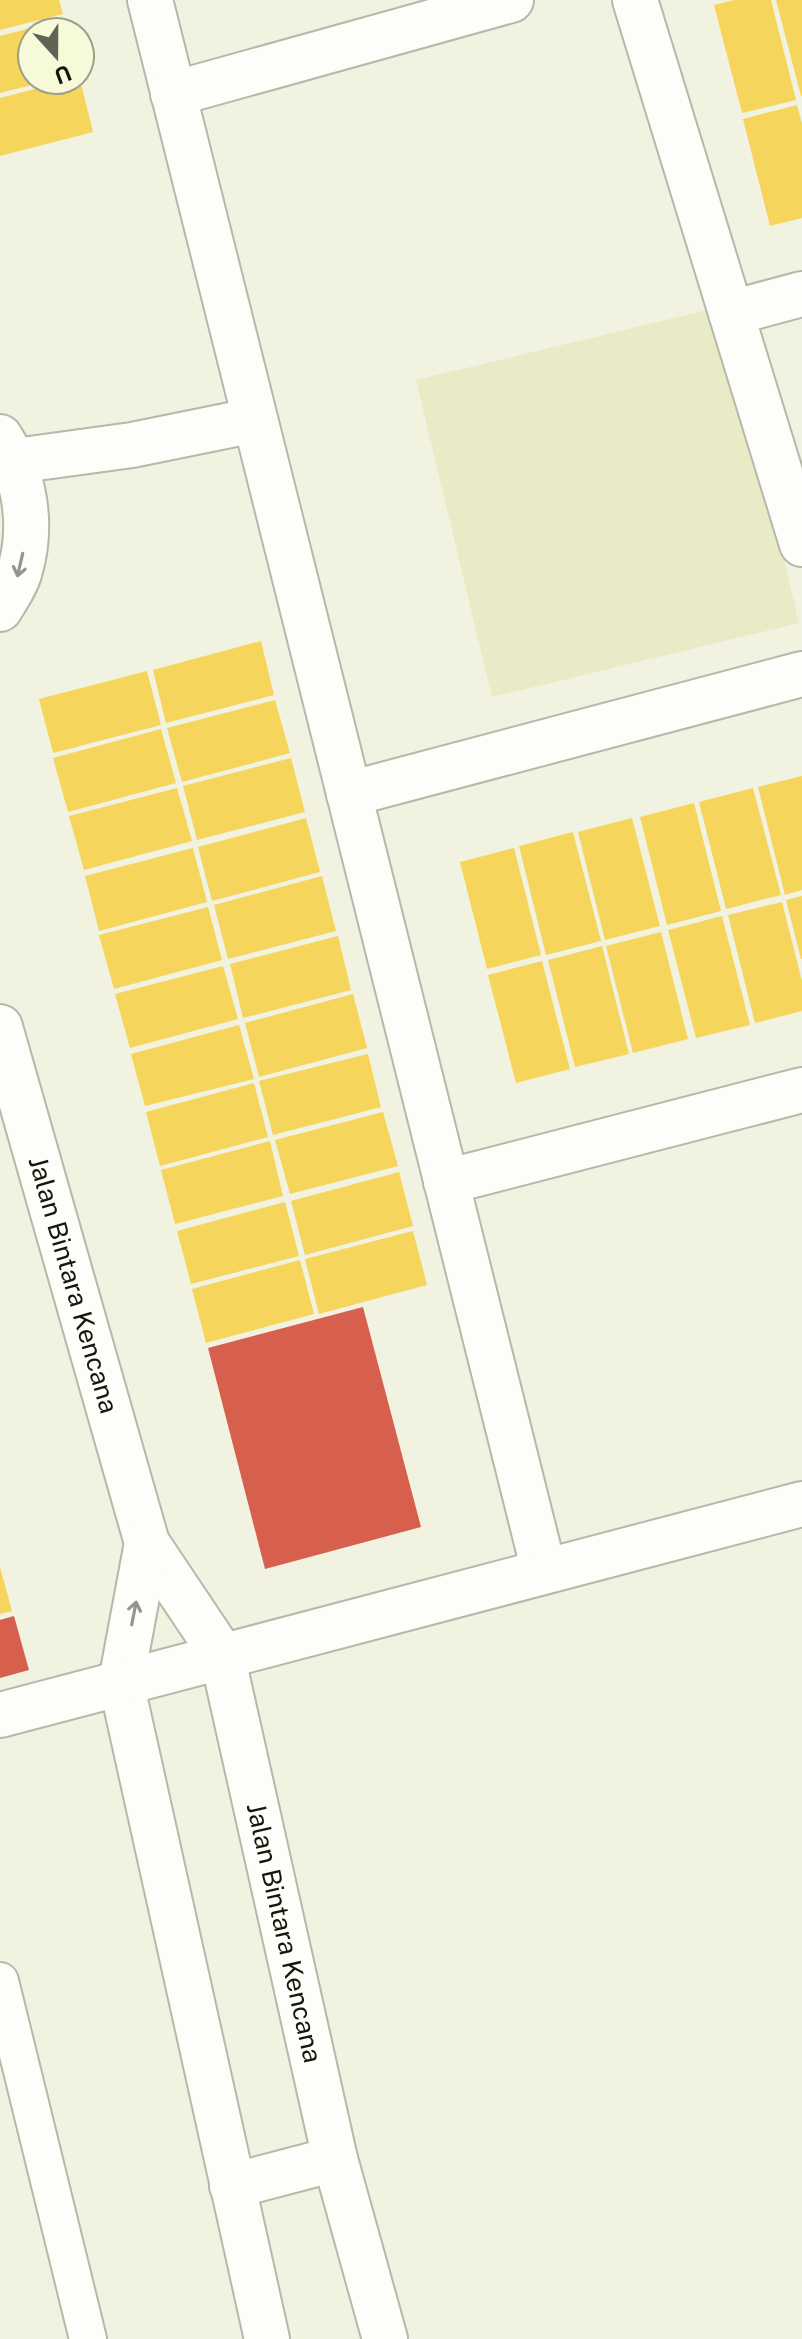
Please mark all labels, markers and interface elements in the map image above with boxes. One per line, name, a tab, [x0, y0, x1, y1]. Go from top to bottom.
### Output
north arrow	[16, 16, 96, 96]
text: U	[51, 60, 75, 90]
one-way arrow	[12, 551, 27, 577]
street label: Jalan Bintara Kencana	[23, 1153, 125, 1417]
one-way arrow	[128, 1600, 143, 1626]
street label: Jalan Bintara Kencana	[241, 1800, 329, 2066]

